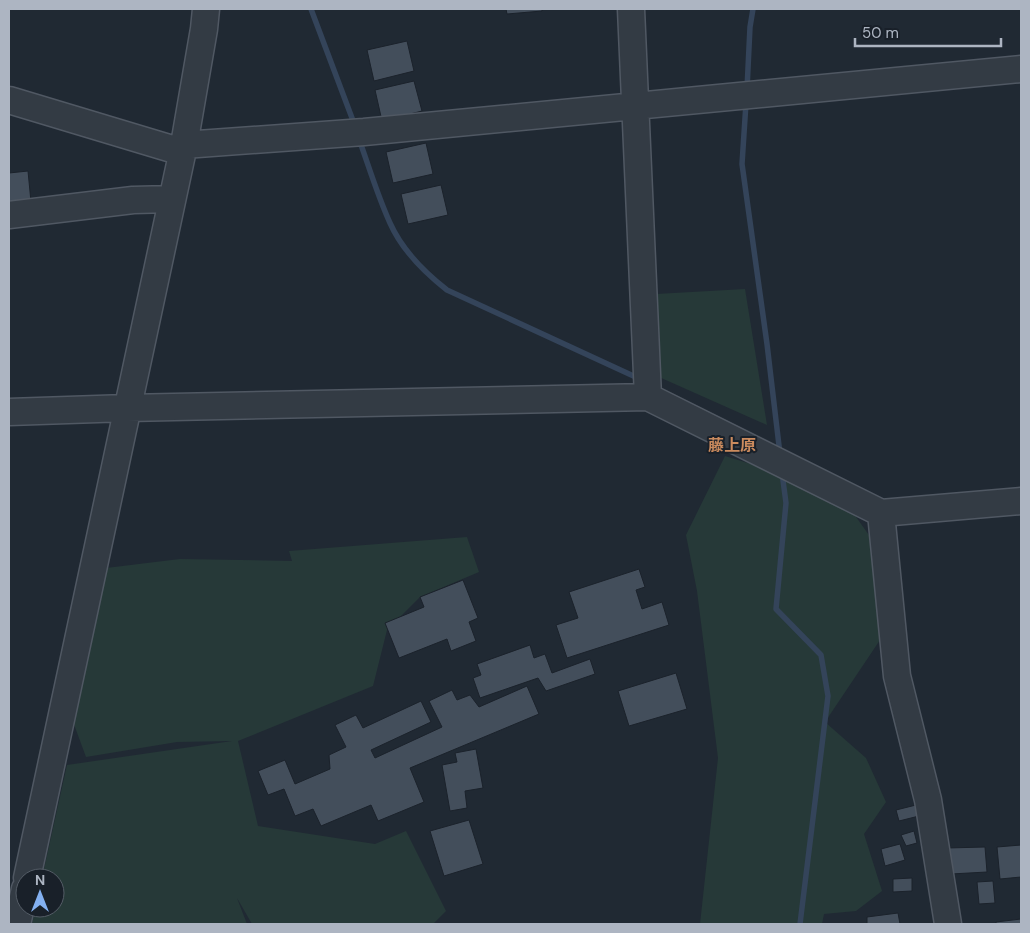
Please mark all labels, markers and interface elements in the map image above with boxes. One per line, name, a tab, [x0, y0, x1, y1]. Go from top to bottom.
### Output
scale bar	[855, 15, 1001, 47]
text: 50 m	[862, 23, 899, 43]
district label: 藤上原	[708, 435, 756, 456]
north arrow	[15, 868, 65, 918]
text: N	[35, 871, 45, 889]

